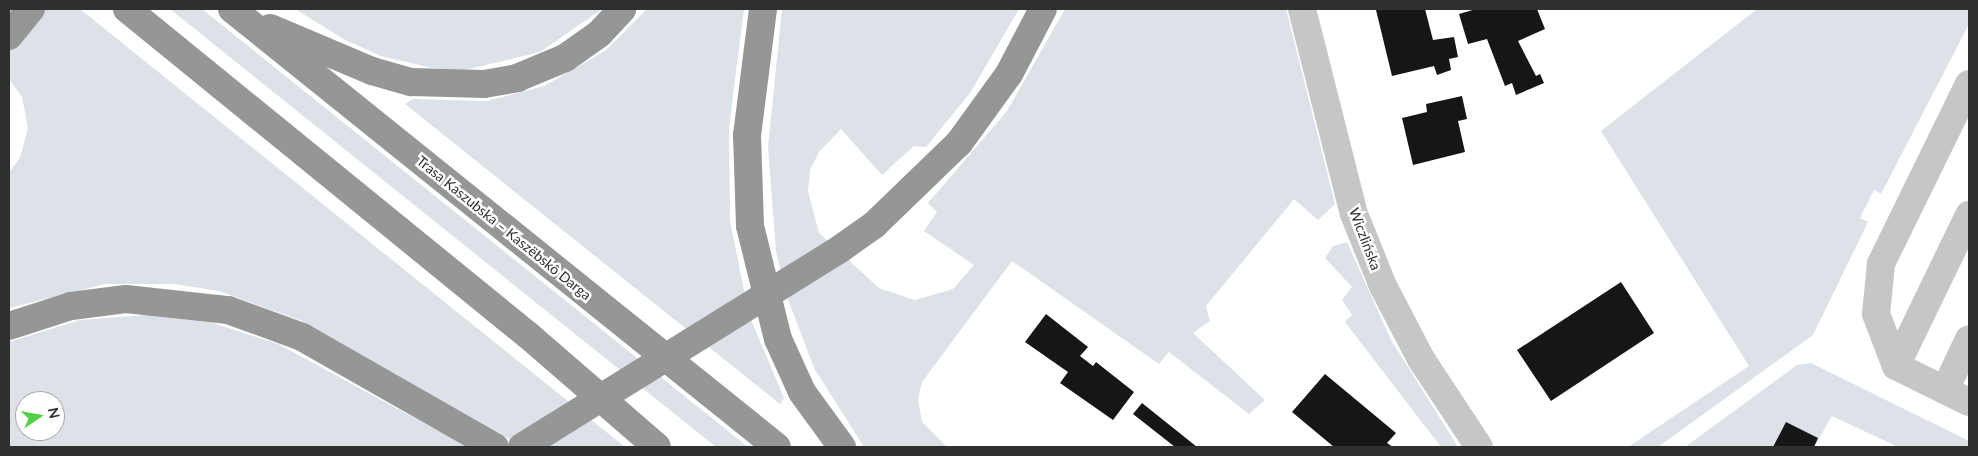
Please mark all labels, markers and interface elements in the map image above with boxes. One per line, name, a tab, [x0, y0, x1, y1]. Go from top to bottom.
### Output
street label: Trasa Kaszubska – Kaszëbskô Darga	[413, 152, 595, 304]
street label: Wiczlińska	[1345, 205, 1385, 273]
north arrow	[15, 391, 65, 441]
text: N	[45, 406, 64, 420]

